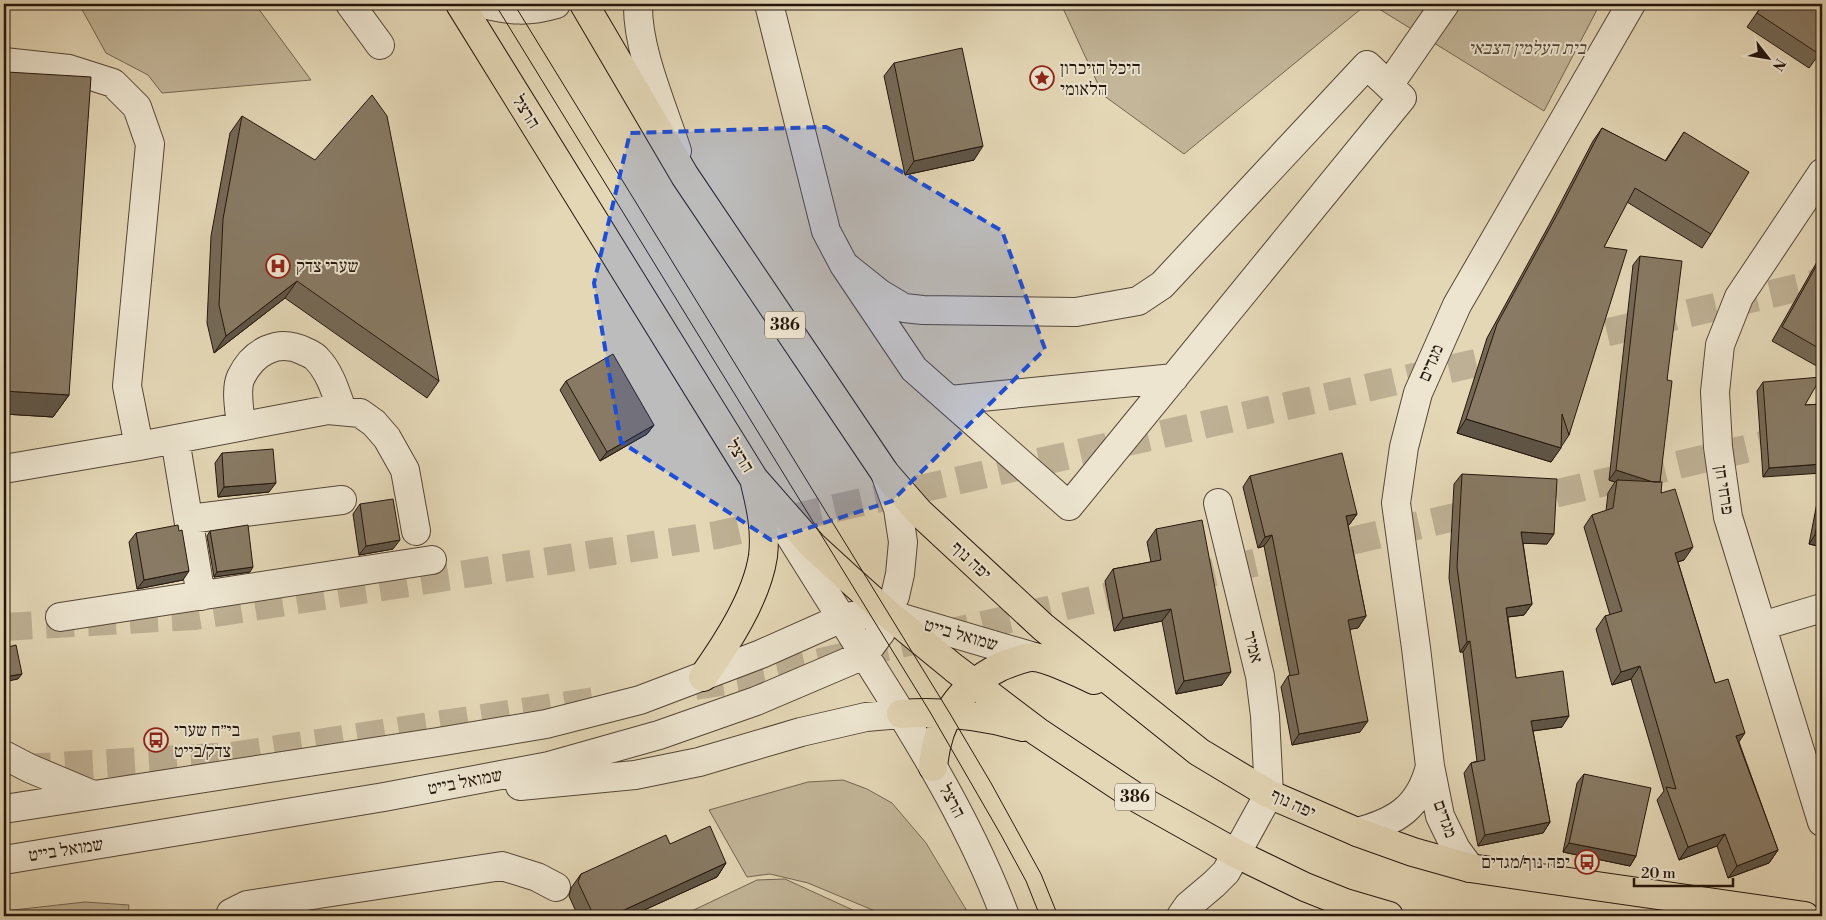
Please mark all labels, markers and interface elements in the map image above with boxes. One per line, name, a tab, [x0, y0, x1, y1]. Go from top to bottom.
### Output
north arrow	[1744, 32, 1794, 82]
park label: בית העלמין הצבאי	[1468, 37, 1587, 60]
text: N	[1768, 55, 1789, 74]
place label: היכל הזיכרון הלאומי	[1060, 57, 1141, 101]
place icon: היכל הזיכרון הלאומי	[1029, 65, 1055, 91]
street label: הרצל	[507, 91, 545, 133]
hospital icon: שערי צדק	[265, 253, 291, 279]
place label: שערי צדק	[296, 255, 358, 278]
road number: 386	[765, 312, 805, 338]
street label: מגדים	[1413, 341, 1449, 385]
street label: הרצל	[721, 435, 759, 477]
street label: פרחי חן	[1709, 463, 1739, 517]
street label: יפה נוף	[946, 537, 996, 585]
street label: שמואל בייט	[921, 614, 1001, 656]
street label: אמיר	[1238, 629, 1268, 665]
place label: בי״ח שערי צדק/בייט	[174, 719, 240, 763]
bus stop icon: בי״ח שערי צדק/בייט	[143, 727, 169, 753]
street label: שמואל בייט	[426, 763, 504, 801]
street label: הרצל	[934, 780, 970, 822]
road number: 386	[1115, 784, 1155, 810]
street label: יפה נוף	[1267, 784, 1319, 824]
street label: מגדים	[1428, 797, 1462, 841]
street label: שמואל בייט	[27, 833, 105, 867]
bus stop icon: יפה נוף/מגדים	[1574, 849, 1600, 875]
place label: יפה נוף/מגדים	[1481, 851, 1570, 874]
scale bar	[1634, 855, 1732, 887]
text: 20 m	[1641, 864, 1676, 883]

